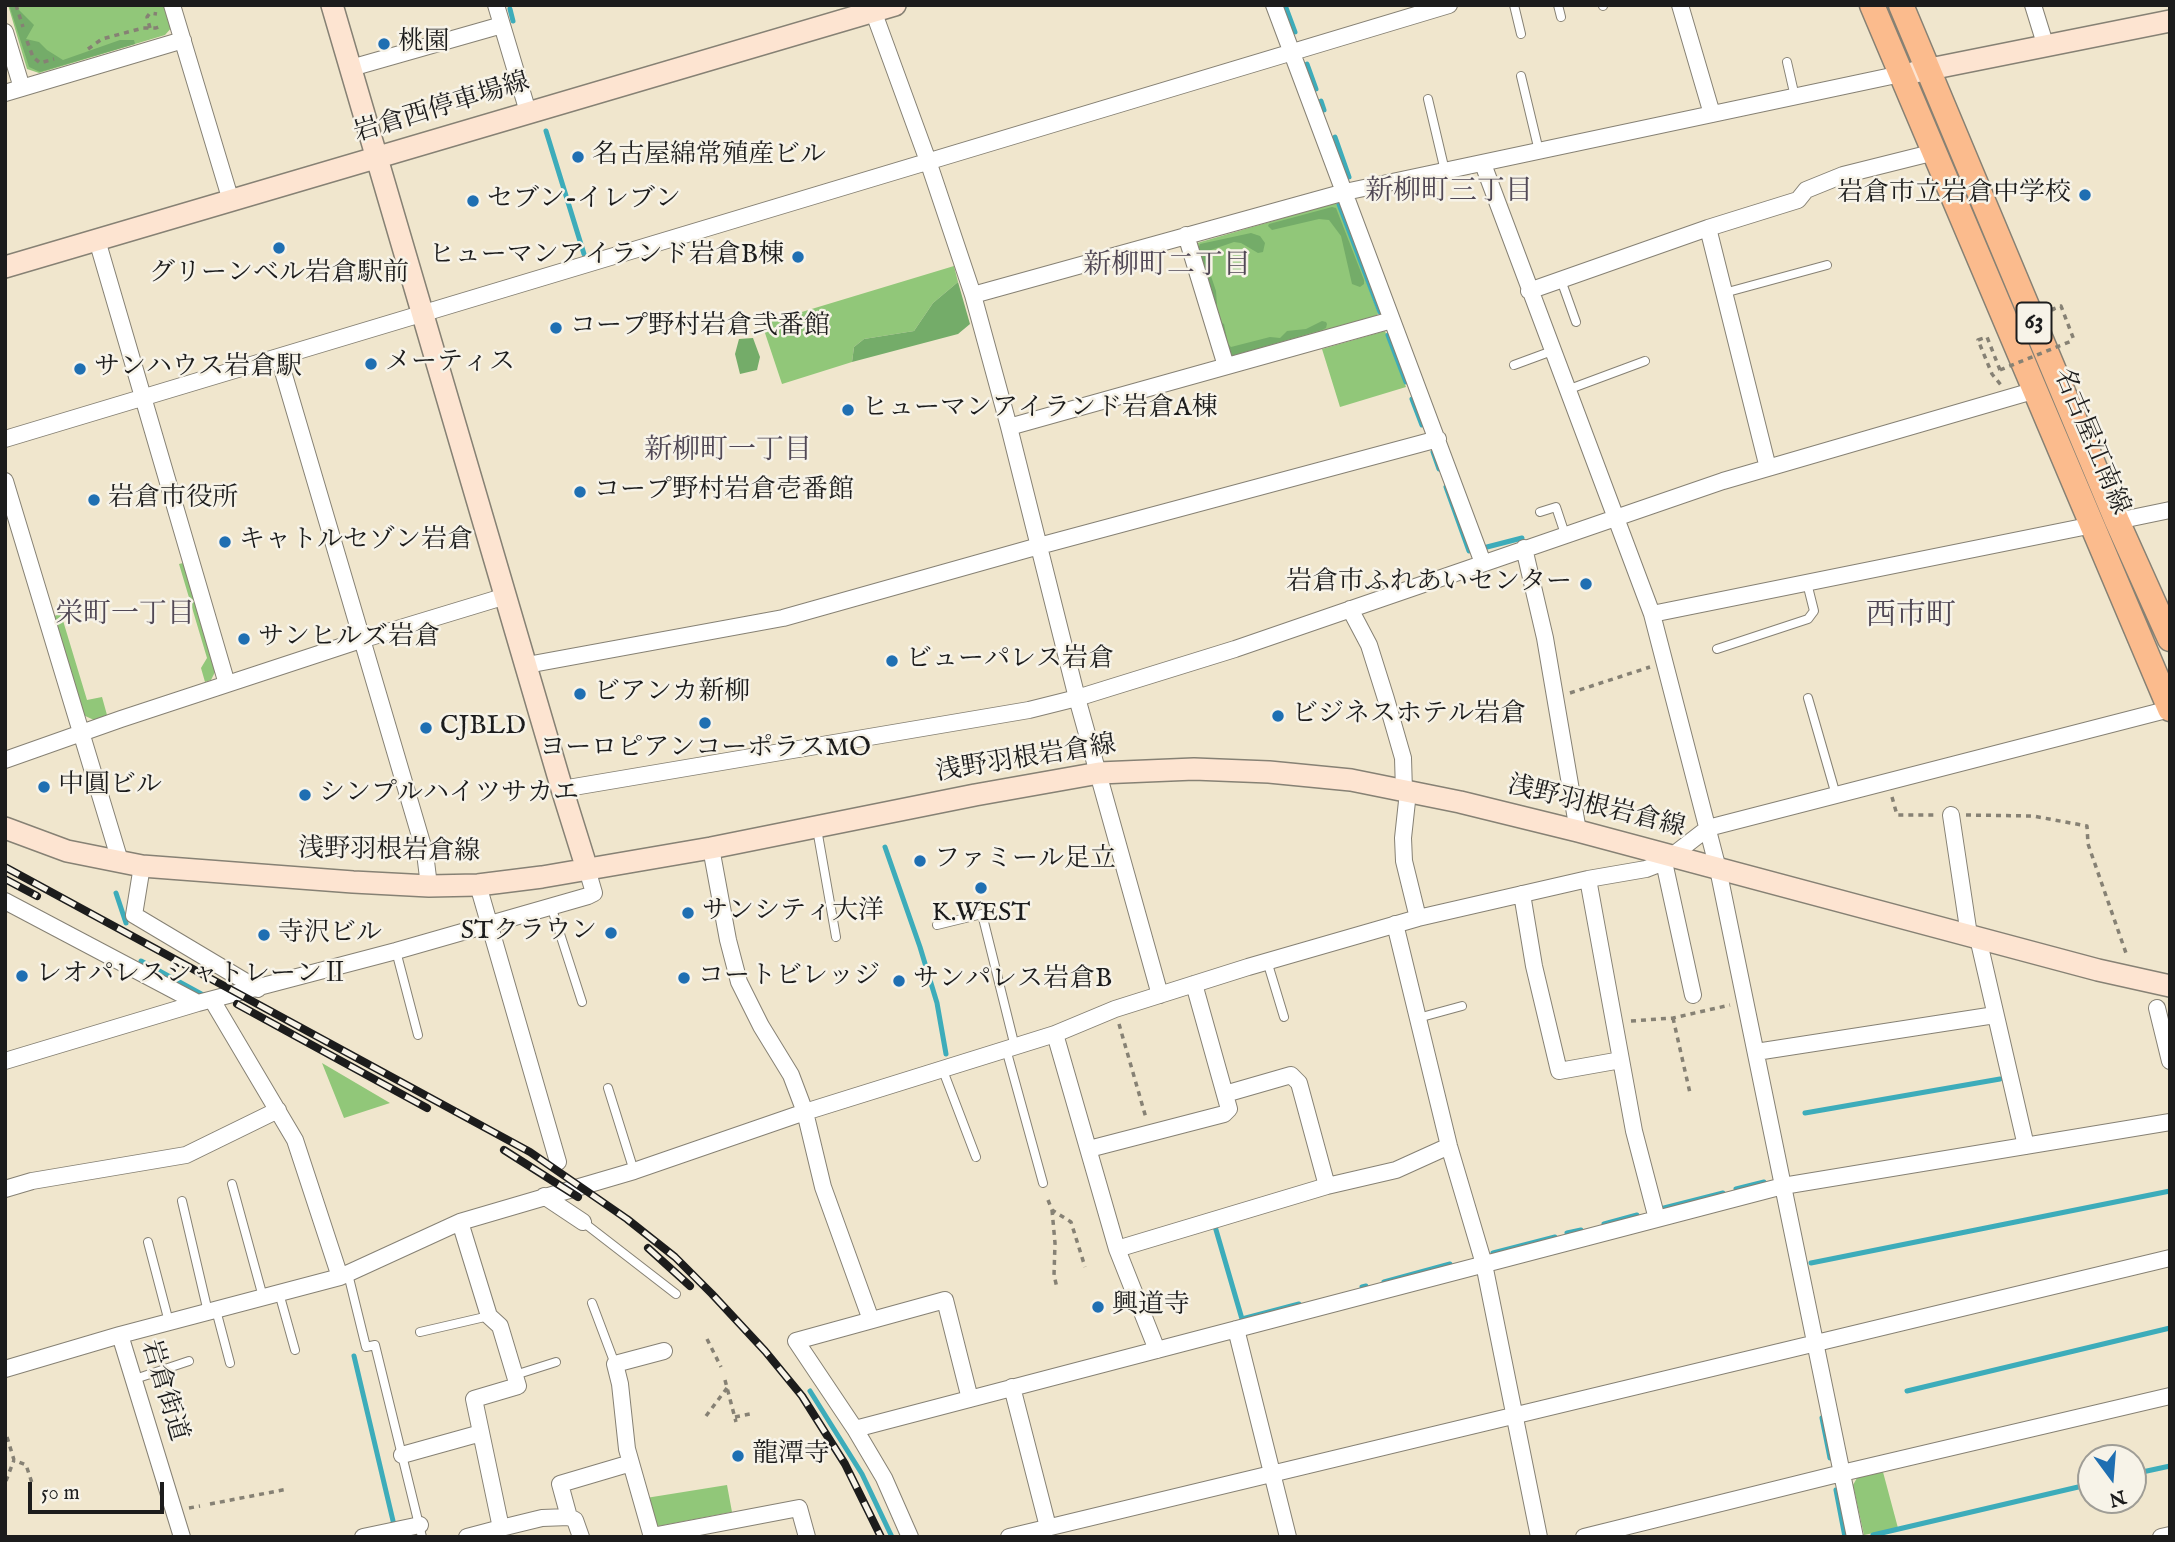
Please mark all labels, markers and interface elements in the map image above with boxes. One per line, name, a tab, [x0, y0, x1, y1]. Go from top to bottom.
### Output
place label: 桃園	[398, 28, 450, 60]
marker: 桃園	[376, 36, 392, 52]
street label: 岩倉西停車場線	[350, 67, 534, 151]
place label: 名古屋綿常殖産ビル	[592, 141, 826, 173]
marker: 名古屋綿常殖産ビル	[570, 149, 586, 165]
district label: 新柳町三丁目	[1365, 176, 1533, 210]
place label: 岩倉市立岩倉中学校	[1837, 179, 2071, 211]
place label: セブン-イレブン	[487, 185, 681, 217]
marker: 岩倉市立岩倉中学校	[2077, 187, 2093, 203]
marker: セブン-イレブン	[465, 193, 481, 209]
marker: グリーンベル岩倉駅前	[271, 240, 287, 256]
place label: ヒューマンアイランド岩倉B棟	[429, 241, 784, 273]
marker: ヒューマンアイランド岩倉B棟	[790, 249, 806, 265]
district label: 新柳町二丁目	[1083, 250, 1251, 284]
place label: グリーンベル岩倉駅前	[149, 259, 409, 291]
road number: 63	[2016, 302, 2052, 344]
place label: コープ野村岩倉弐番館	[570, 312, 830, 344]
marker: コープ野村岩倉弐番館	[548, 320, 564, 336]
place label: メーティス	[385, 348, 515, 380]
place label: サンハウス岩倉駅	[94, 353, 302, 385]
marker: メーティス	[363, 356, 379, 372]
marker: サンハウス岩倉駅	[72, 361, 88, 377]
street label: 名古屋江南線	[2045, 364, 2135, 520]
place label: ヒューマンアイランド岩倉A棟	[862, 394, 1218, 426]
marker: ヒューマンアイランド岩倉A棟	[840, 402, 856, 418]
district label: 新柳町一丁目	[644, 435, 812, 469]
place label: コープ野村岩倉壱番館	[594, 476, 854, 508]
place label: 岩倉市役所	[108, 484, 238, 516]
marker: コープ野村岩倉壱番館	[572, 484, 588, 500]
marker: 岩倉市役所	[86, 492, 102, 508]
place label: キャトルセゾン岩倉	[239, 526, 473, 558]
marker: キャトルセゾン岩倉	[217, 534, 233, 550]
place label: 岩倉市ふれあいセンター	[1286, 568, 1572, 600]
marker: 岩倉市ふれあいセンター	[1578, 576, 1594, 592]
district label: 栄町一丁目	[55, 599, 195, 633]
district label: 西市町	[1866, 600, 1956, 636]
place label: サンヒルズ岩倉	[258, 623, 440, 655]
marker: サンヒルズ岩倉	[236, 631, 252, 647]
place label: ビューパレス岩倉	[906, 645, 1114, 677]
marker: ビューパレス岩倉	[884, 653, 900, 669]
place label: ビアンカ新柳	[594, 678, 750, 710]
marker: ビアンカ新柳	[572, 686, 588, 702]
place label: ビジネスホテル岩倉	[1292, 700, 1526, 732]
marker: ビジネスホテル岩倉	[1270, 708, 1286, 724]
place label: CJBLD	[440, 712, 526, 744]
marker: ヨーロピアンコーポラスMO	[697, 715, 713, 731]
marker: CJBLD	[418, 720, 434, 736]
street label: 浅野羽根岩倉線	[934, 730, 1118, 790]
place label: ヨーロピアンコーポラスMO	[539, 734, 871, 766]
place label: 中圓ビル	[58, 771, 162, 803]
street label: 浅野羽根岩倉線	[1504, 771, 1688, 845]
marker: 中圓ビル	[36, 779, 52, 795]
place label: シンプルハイツサカエ	[319, 779, 579, 811]
marker: シンプルハイツサカエ	[297, 787, 313, 803]
street label: 浅野羽根岩倉線	[298, 835, 480, 869]
place label: ファミール足立	[934, 845, 1116, 877]
marker: ファミール足立	[912, 853, 928, 869]
marker: K.WEST	[973, 880, 989, 896]
place label: サンシティ大洋	[702, 897, 884, 929]
place label: K.WEST	[932, 899, 1030, 931]
marker: サンシティ大洋	[680, 905, 696, 921]
place label: STクラウン	[461, 917, 597, 949]
place label: 寺沢ビル	[278, 919, 382, 951]
marker: STクラウン	[603, 925, 619, 941]
marker: 寺沢ビル	[256, 927, 272, 943]
place label: レオパレスシャトレーンⅡ	[36, 960, 348, 992]
place label: コートビレッジ	[698, 962, 880, 994]
place label: サンパレス岩倉B	[913, 965, 1112, 997]
marker: レオパレスシャトレーンⅡ	[14, 968, 30, 984]
marker: コートビレッジ	[676, 970, 692, 986]
marker: サンパレス岩倉B	[891, 973, 907, 989]
place label: 興道寺	[1112, 1291, 1190, 1323]
marker: 興道寺	[1090, 1299, 1106, 1315]
street label: 岩倉街道	[133, 1337, 193, 1445]
place label: 龍潭寺	[752, 1440, 830, 1472]
north arrow	[2077, 1444, 2147, 1514]
marker: 龍潭寺	[730, 1448, 746, 1464]
scale bar	[32, 1468, 168, 1512]
text: 50 m	[41, 1480, 80, 1507]
text: N	[2106, 1483, 2128, 1511]

